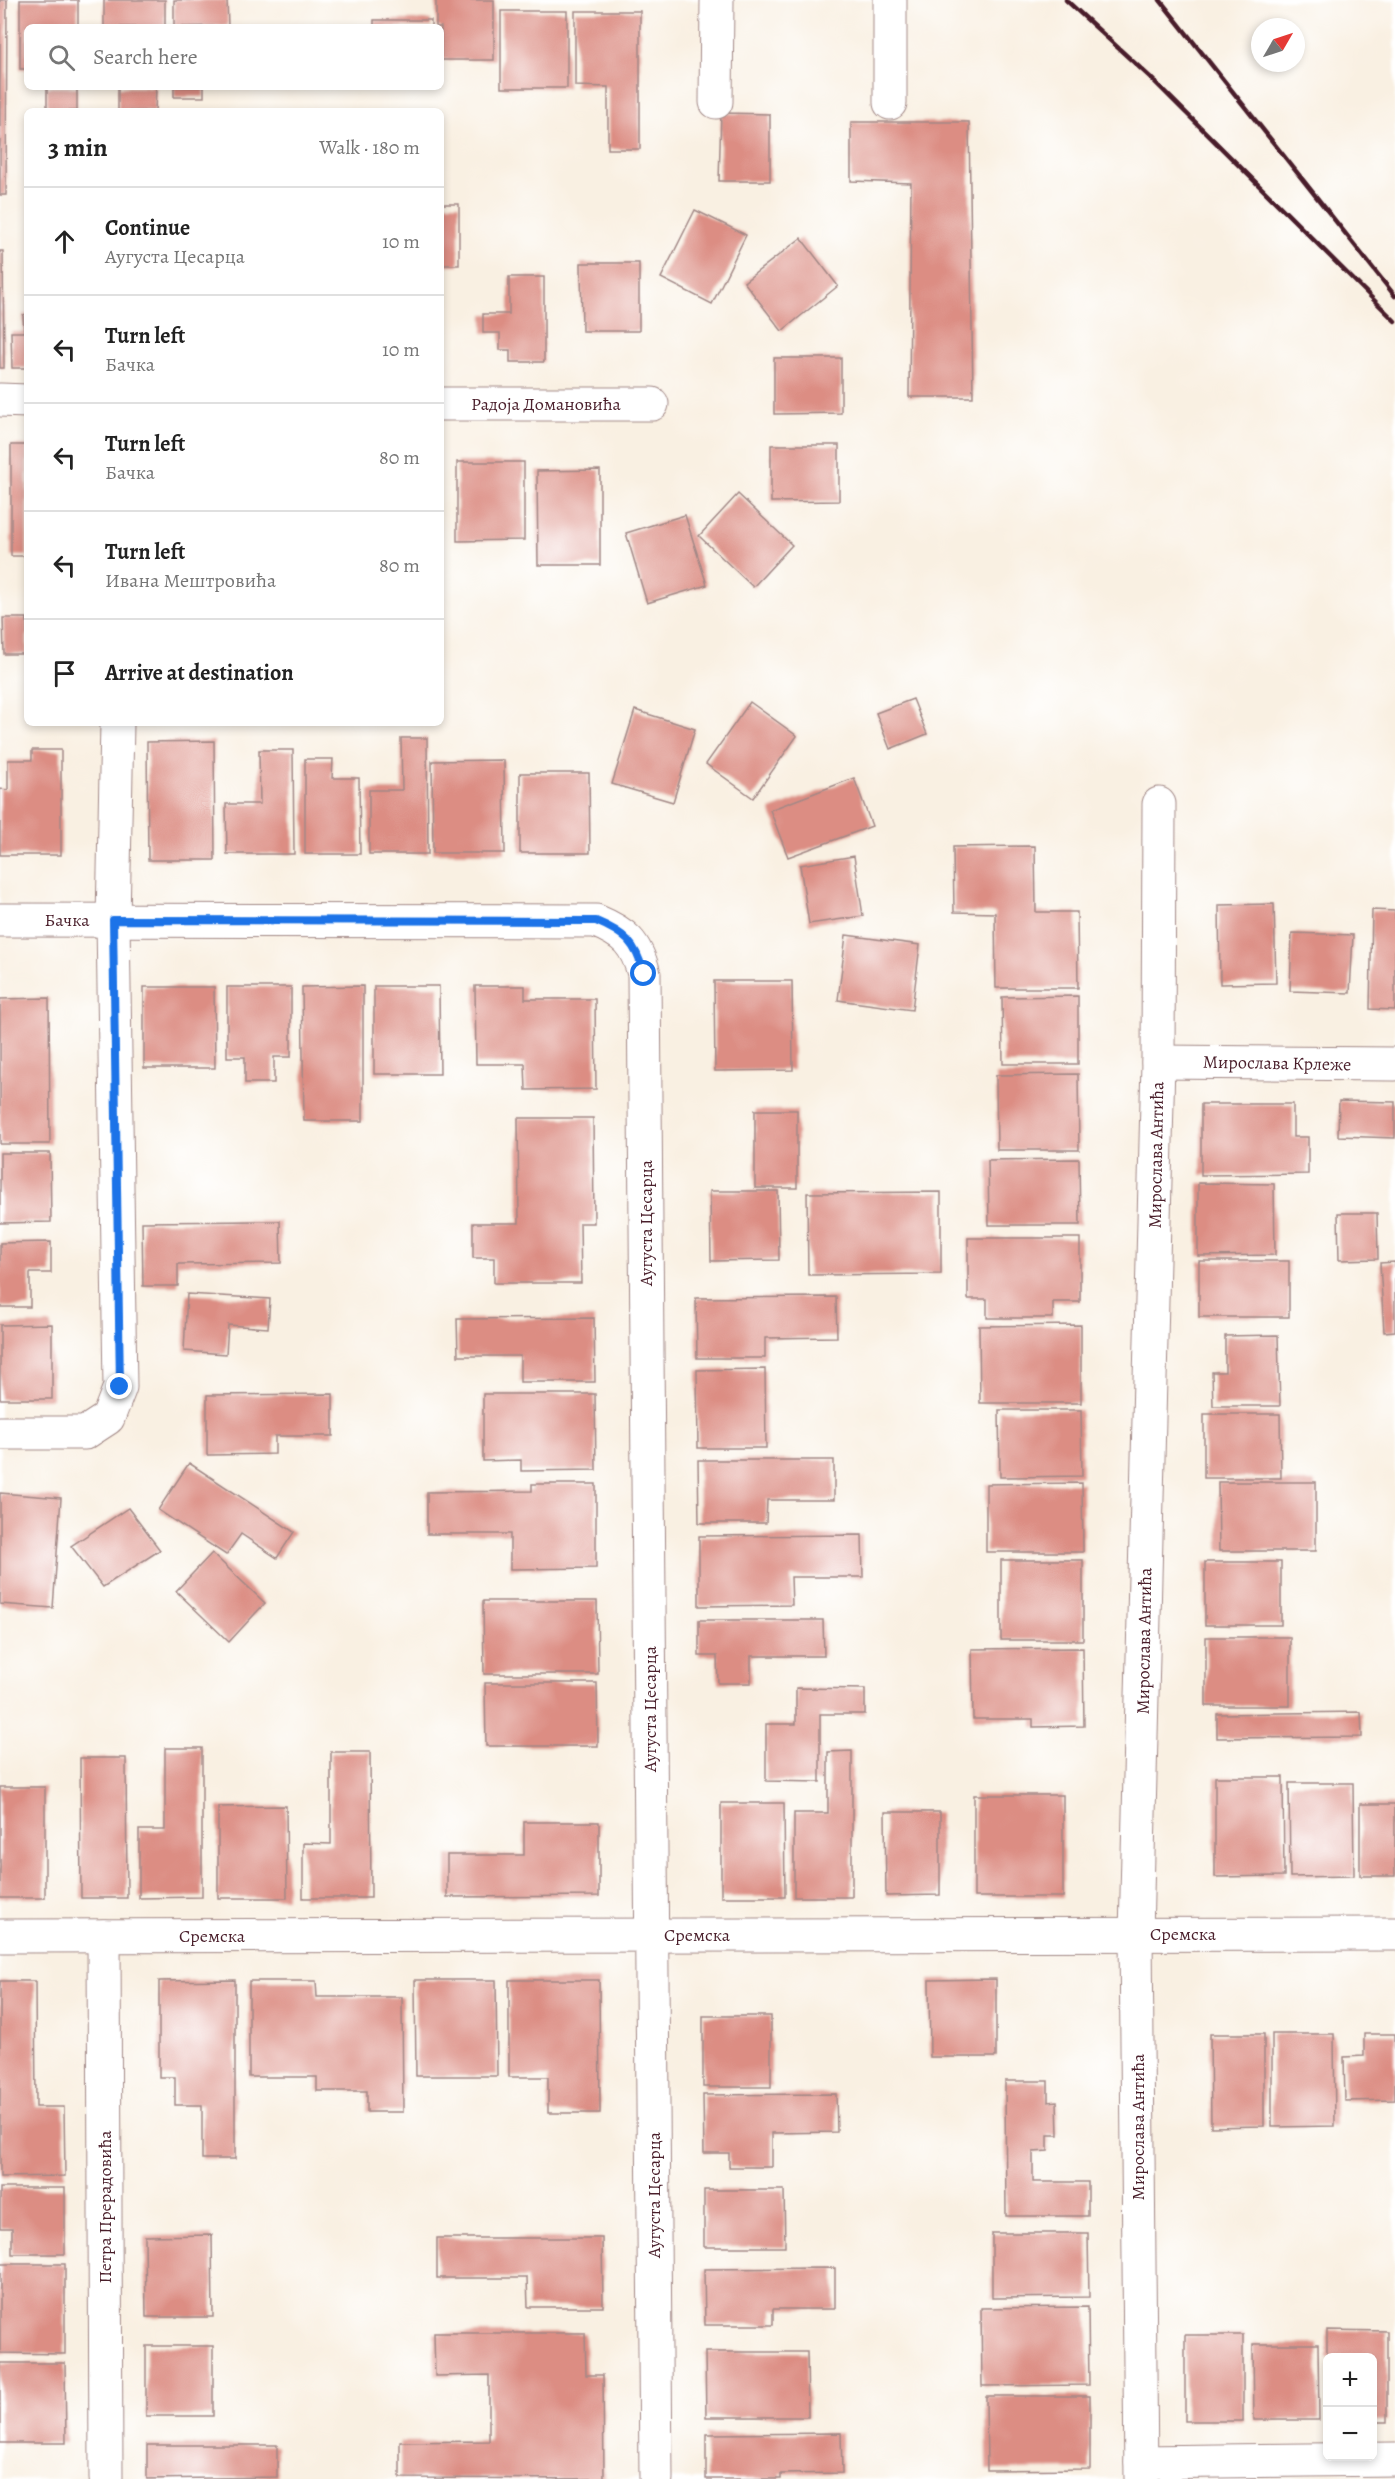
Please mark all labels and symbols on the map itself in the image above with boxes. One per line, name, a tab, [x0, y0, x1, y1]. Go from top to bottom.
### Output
north arrow	[1251, 18, 1305, 72]
street label: Радоја Домановића	[471, 392, 622, 416]
street label: Бачка	[45, 908, 90, 932]
route start	[630, 960, 656, 986]
street label: Мирослава Крлеже	[1203, 1050, 1351, 1076]
street label: Мирослава Антића	[1143, 1081, 1169, 1229]
street label: Аугуста Цесарца	[634, 1159, 658, 1287]
route end	[106, 1373, 132, 1399]
street label: Мирослава Антића	[1131, 1567, 1157, 1715]
street label: Аугуста Цесарца	[638, 1645, 662, 1773]
street label: Сремска	[1150, 1922, 1217, 1946]
street label: Сремска	[664, 1923, 731, 1947]
street label: Сремска	[179, 1924, 246, 1948]
street label: Мирослава Антића	[1126, 2053, 1150, 2200]
street label: Петра Прерадовића	[93, 2130, 117, 2284]
street label: Аугуста Цесарца	[642, 2131, 666, 2259]

